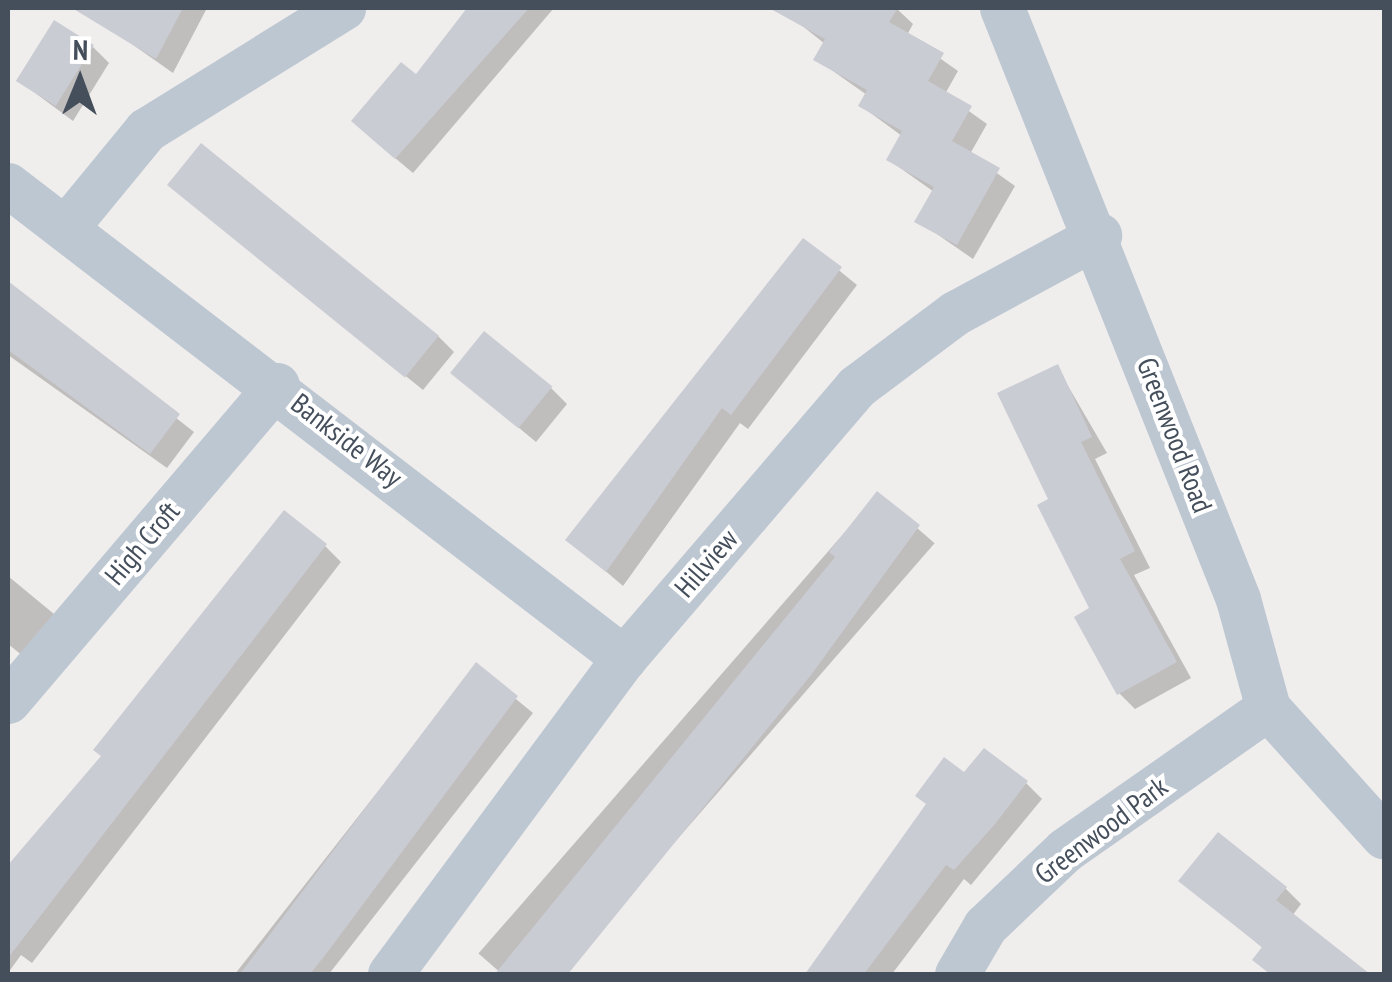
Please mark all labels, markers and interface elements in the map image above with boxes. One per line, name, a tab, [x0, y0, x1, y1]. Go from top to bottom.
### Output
north arrow	[30, 30, 130, 130]
text: N	[73, 31, 88, 68]
street label: Greenwood Road	[1130, 353, 1220, 517]
street label: Bankside Way	[285, 386, 409, 494]
street label: High Croft	[98, 495, 186, 591]
street label: Hillview	[667, 522, 745, 604]
street label: Greenwood Park	[1028, 769, 1174, 891]

